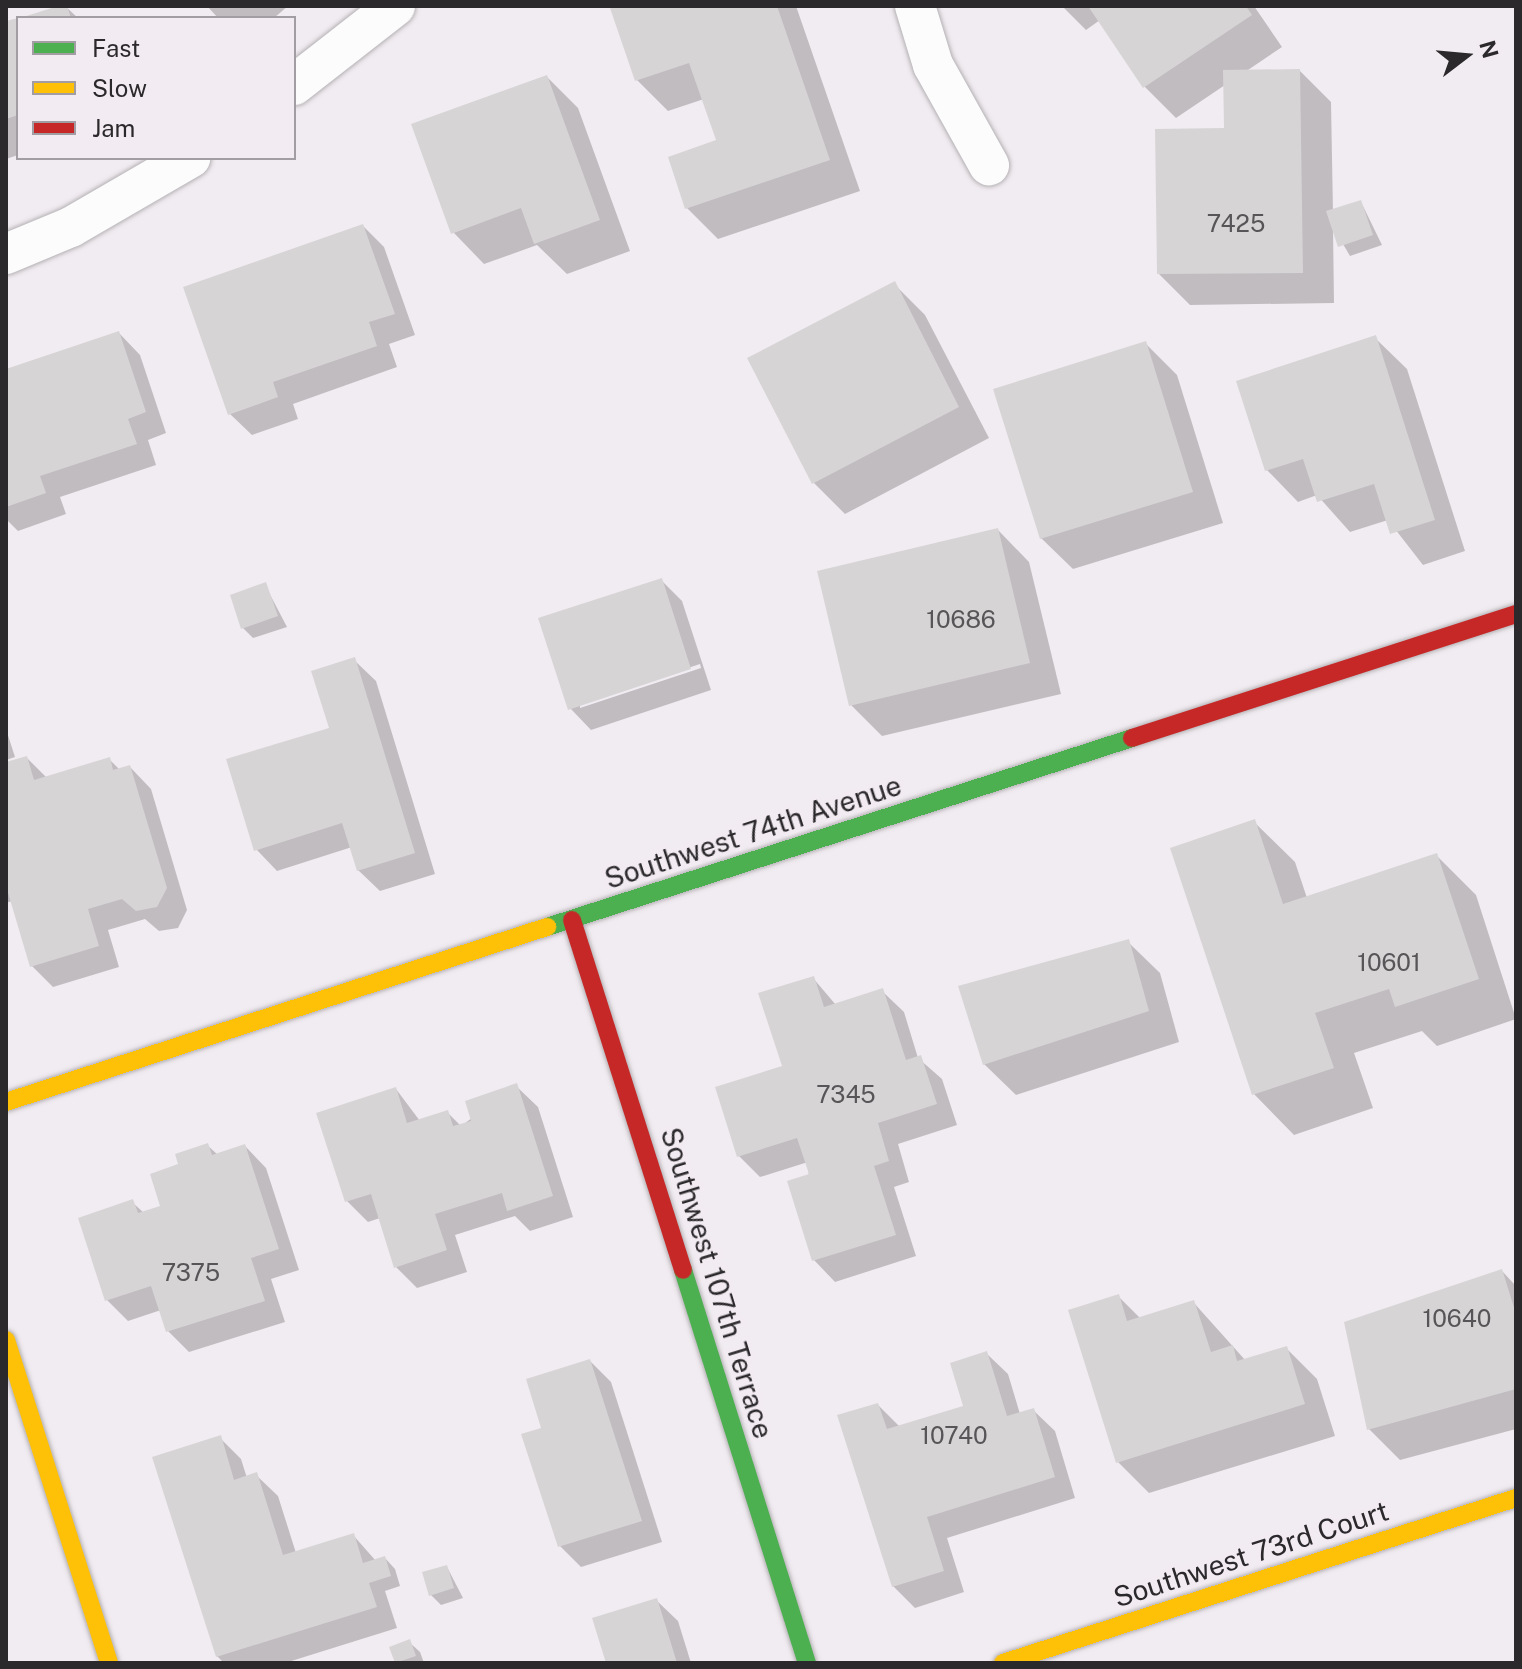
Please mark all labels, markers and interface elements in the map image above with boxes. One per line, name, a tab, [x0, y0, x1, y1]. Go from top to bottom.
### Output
legend	[16, 16, 296, 160]
north arrow	[1426, 16, 1506, 96]
text: Fast	[92, 34, 140, 62]
text: N	[1474, 38, 1504, 61]
text: Slow	[92, 74, 147, 102]
text: Jam	[92, 114, 135, 142]
house number: 7425	[1207, 210, 1265, 238]
house number: 10686	[926, 606, 996, 634]
street label: Southwest 74th Avenue	[600, 768, 906, 896]
house number: 10601	[1357, 949, 1421, 977]
house number: 7345	[816, 1081, 876, 1109]
street label: Southwest 107th Terrace	[654, 1124, 780, 1442]
house number: 7375	[162, 1259, 220, 1287]
house number: 10640	[1423, 1305, 1491, 1333]
house number: 10740	[920, 1422, 988, 1450]
street label: Southwest 73rd Court	[1109, 1494, 1393, 1614]

